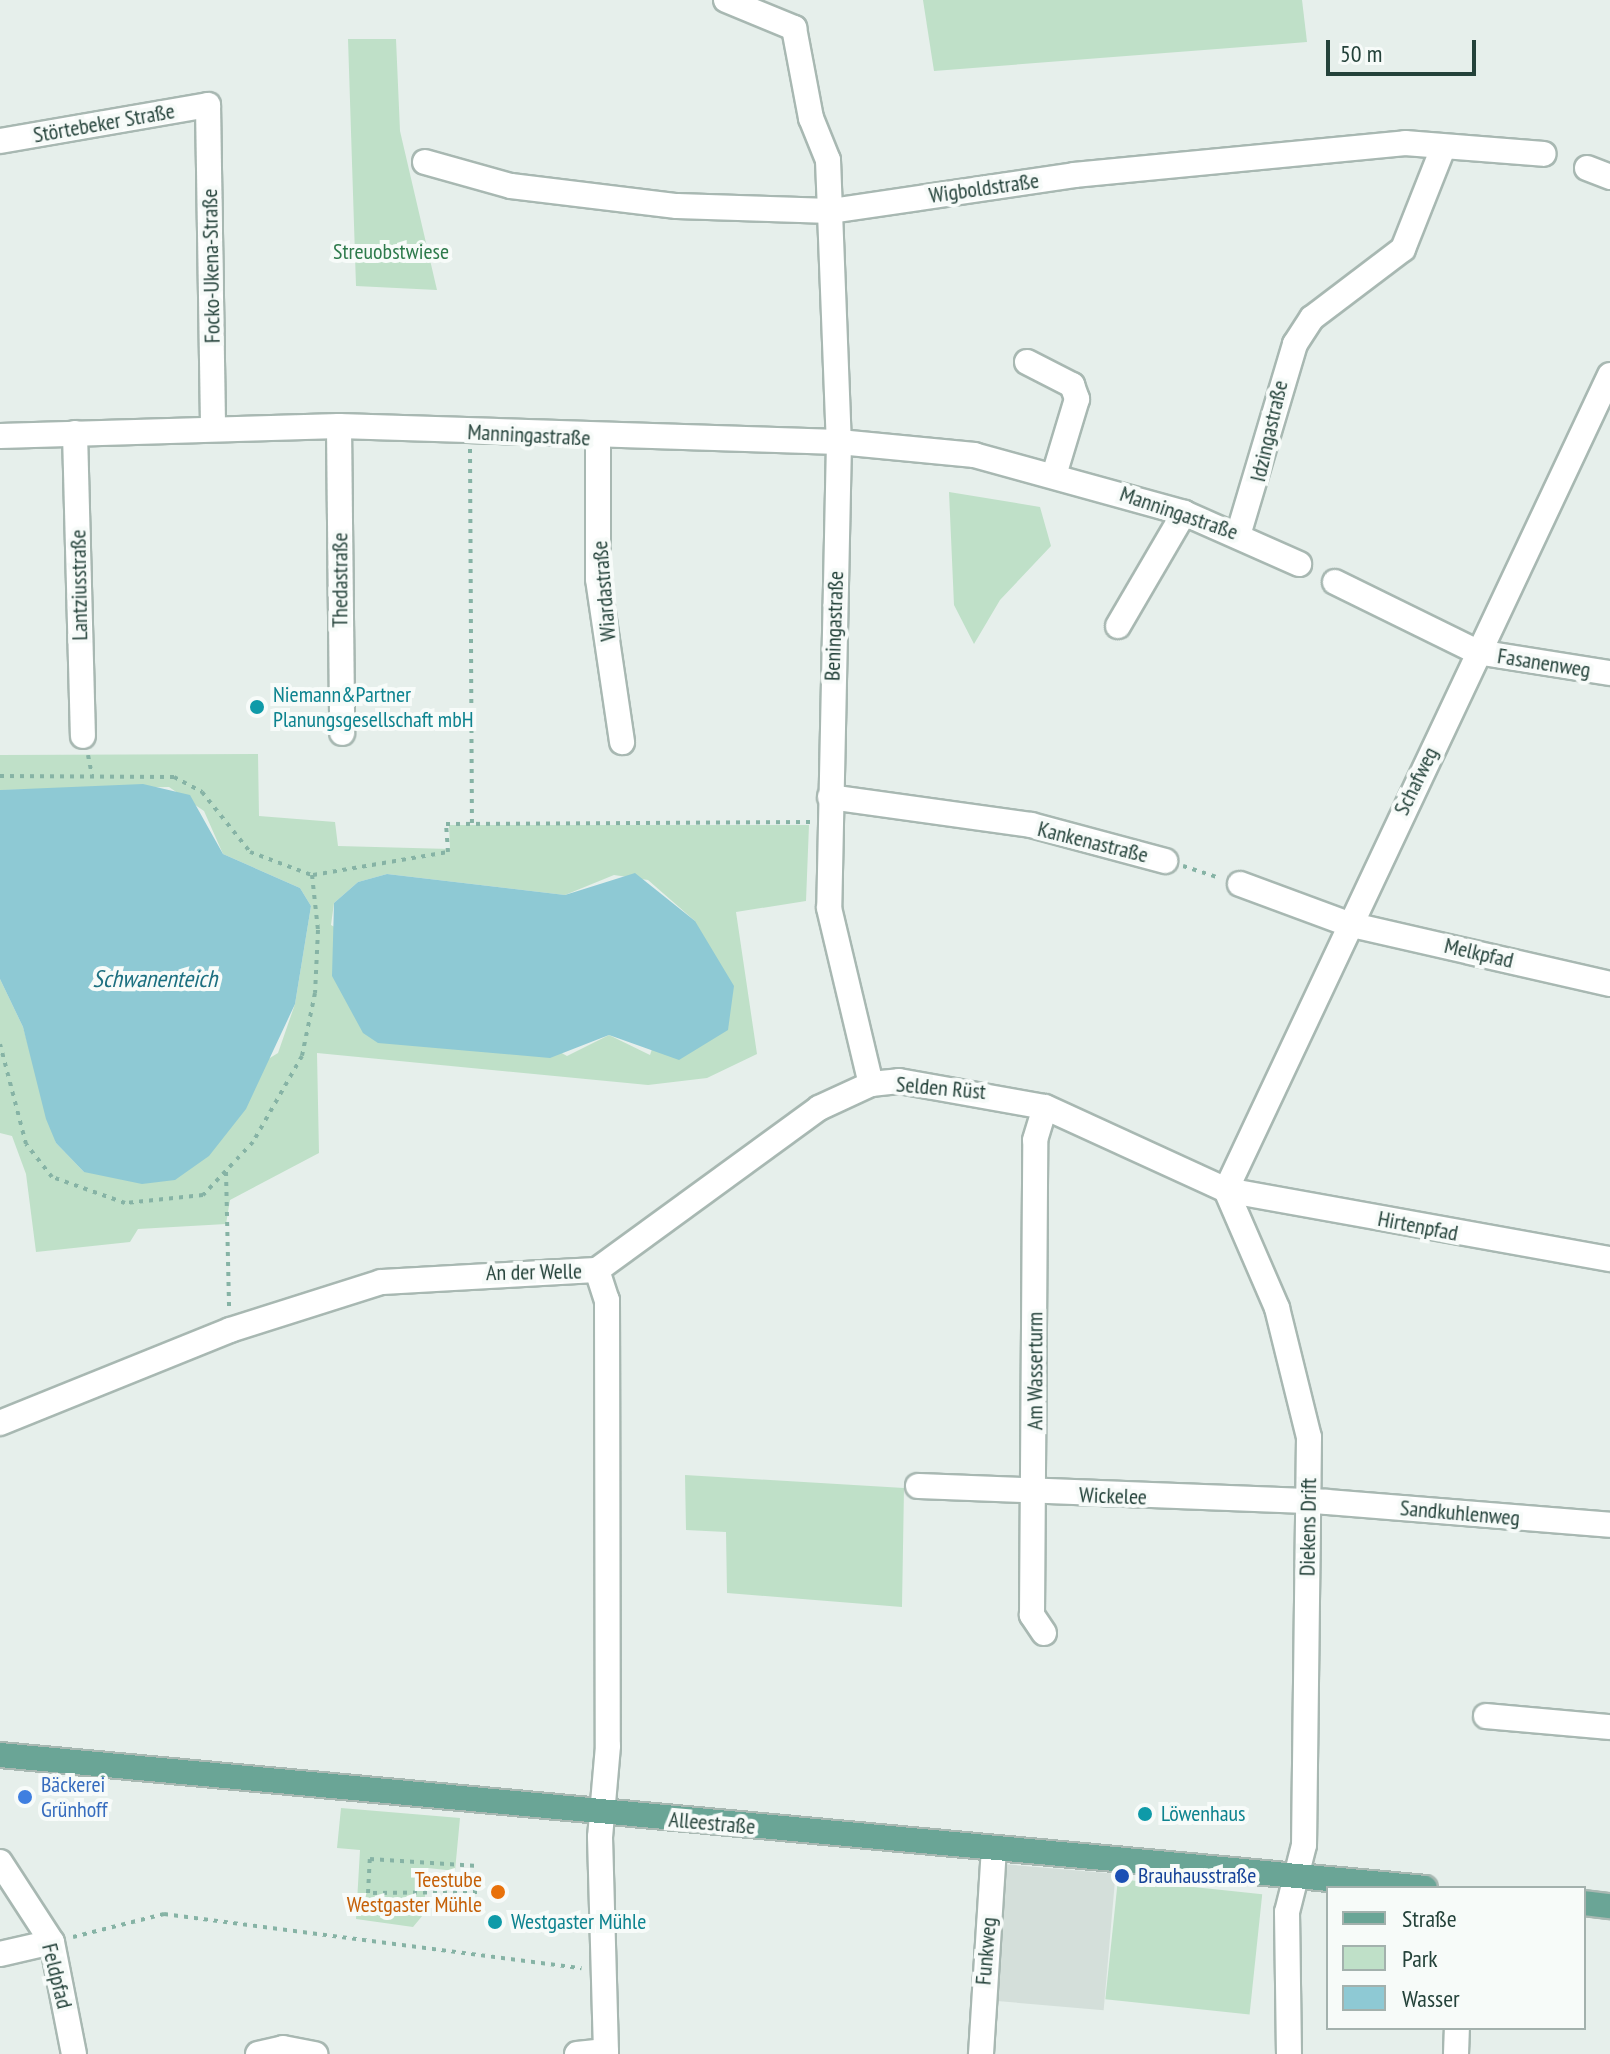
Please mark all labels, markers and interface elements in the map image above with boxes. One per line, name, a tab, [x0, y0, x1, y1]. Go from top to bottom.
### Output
scale bar	[1330, 24, 1480, 74]
text: 50 m	[1340, 38, 1382, 69]
street label: Störtebeker Straße	[31, 98, 177, 148]
street label: Wigboldstraße	[927, 167, 1041, 209]
street label: Focko-Ukena-Straße	[196, 189, 226, 343]
park label: Streuobstwiese	[333, 239, 449, 265]
street label: Idzingastraße	[1245, 378, 1293, 484]
street label: Manningastraße	[467, 419, 591, 451]
street label: Manningastraße	[1117, 480, 1241, 546]
street label: Lantziusstraße	[65, 529, 93, 641]
street label: Thedastraße	[327, 532, 353, 628]
street label: Wiardastraße	[586, 540, 622, 642]
street label: Beningastraße	[819, 571, 849, 681]
street label: Fasanenweg	[1496, 643, 1592, 683]
place label: Niemann&Partner Planungsgesellschaft mbH	[273, 681, 474, 732]
marker: Niemann&Partner Planungsgesellschaft mbH	[248, 698, 266, 716]
street label: Schafweg	[1388, 743, 1444, 819]
street label: Kankenastraße	[1035, 816, 1151, 868]
street label: Melkpfad	[1442, 932, 1516, 974]
water label: Schwanenteich	[93, 965, 217, 993]
street label: Selden Rüst	[895, 1071, 987, 1105]
street label: Hirtenpfad	[1376, 1205, 1460, 1247]
street label: An der Welle	[486, 1258, 582, 1286]
street label: Am Wasserturm	[1022, 1312, 1048, 1430]
street label: Diekens Drift	[1294, 1478, 1322, 1576]
street label: Wickelee	[1079, 1482, 1147, 1510]
street label: Sandkuhlenweg	[1399, 1495, 1521, 1531]
place label: Bäckerei Grünhoff	[41, 1771, 107, 1822]
marker: Bäckerei Grünhoff	[16, 1788, 34, 1806]
place label: Löwenhaus	[1161, 1801, 1245, 1827]
marker: Löwenhaus	[1136, 1805, 1154, 1823]
street label: Alleestraße	[668, 1806, 756, 1840]
place label: Brauhausstraße	[1138, 1863, 1256, 1889]
place label: Teestube Westgaster Mühle	[347, 1866, 482, 1918]
marker: Brauhausstraße	[1113, 1867, 1131, 1885]
marker: Teestube Westgaster Mühle	[489, 1883, 507, 1901]
legend	[1326, 1886, 1586, 2030]
text: Straße	[1402, 1903, 1457, 1934]
place label: Westgaster Mühle	[511, 1909, 646, 1935]
marker: Westgaster Mühle	[486, 1913, 504, 1931]
street label: Funkweg	[970, 1916, 1002, 1986]
street label: Feldpfad	[36, 1941, 78, 2011]
text: Park	[1402, 1943, 1438, 1974]
text: Wasser	[1402, 1983, 1460, 2014]

